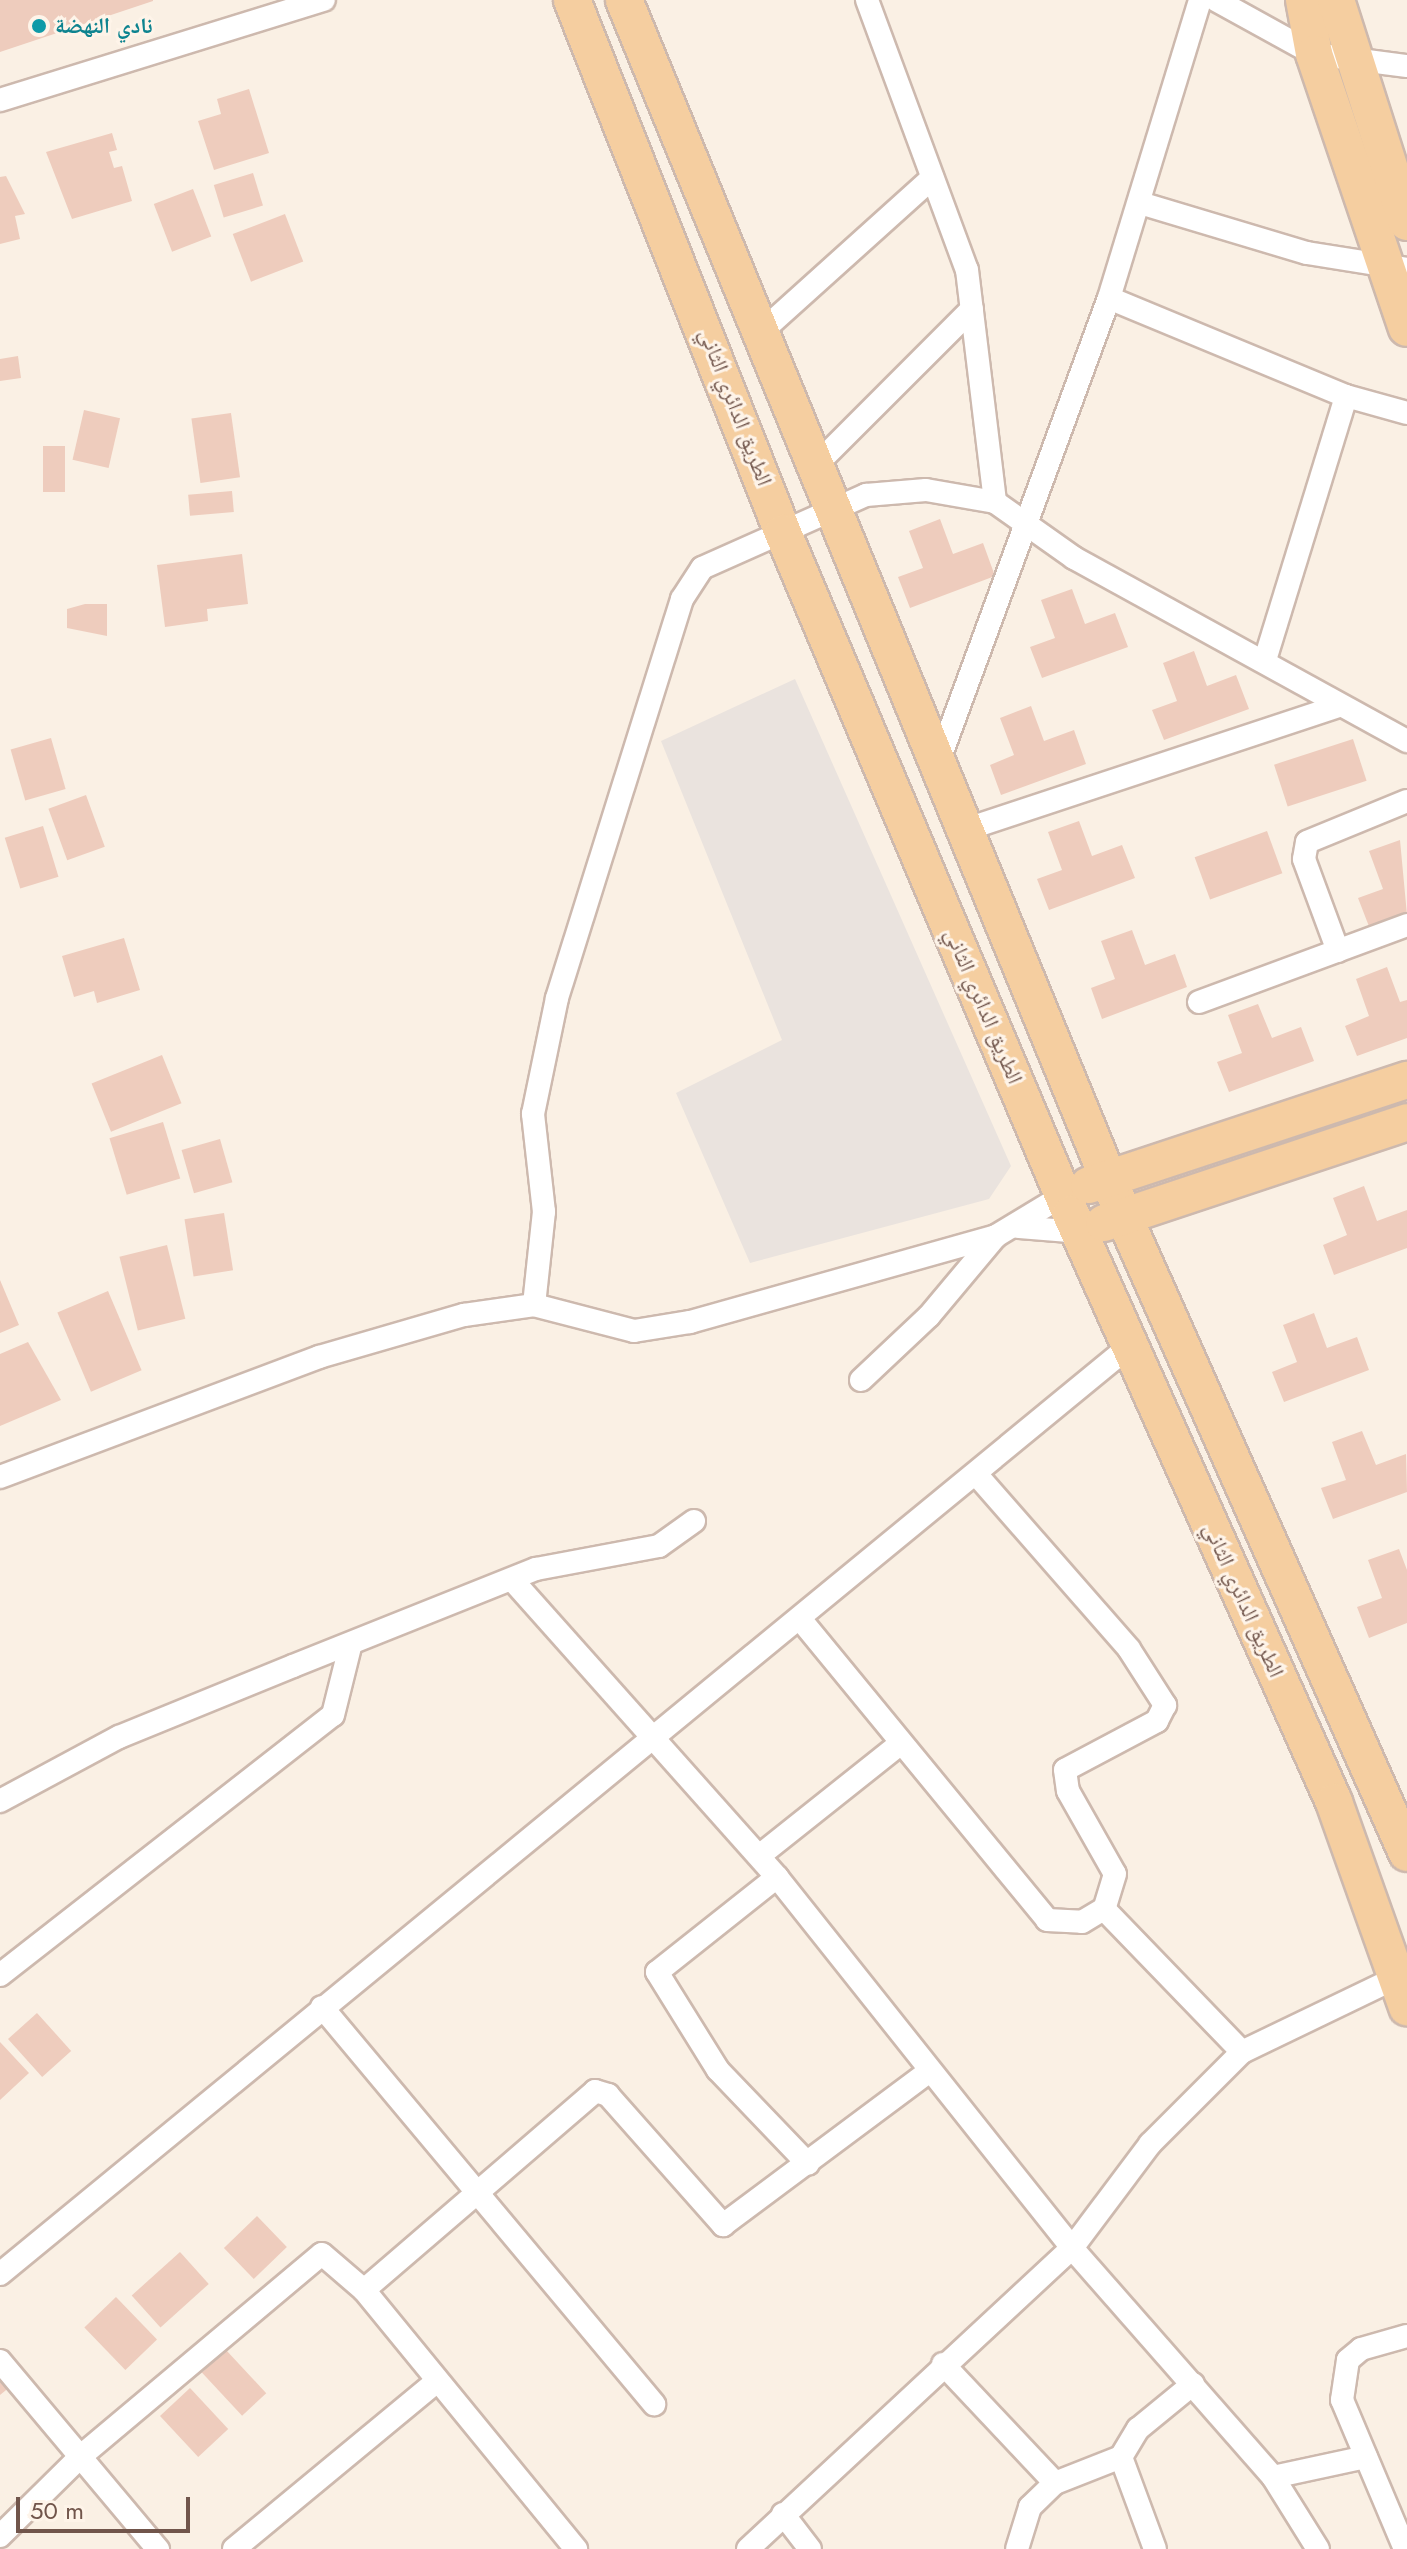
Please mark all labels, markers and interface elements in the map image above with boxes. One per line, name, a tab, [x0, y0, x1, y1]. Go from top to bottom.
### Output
place label: نادي النهضة	[55, 13, 153, 39]
marker: نادي النهضة	[30, 17, 48, 35]
street label: الطريق الدائري الثاني	[694, 325, 778, 489]
street label: الطريق الدائري الثاني	[939, 924, 1029, 1088]
street label: الطريق الدائري الثاني	[1198, 1519, 1290, 1681]
scale bar	[20, 2481, 194, 2531]
text: 50 m	[30, 2493, 84, 2528]

